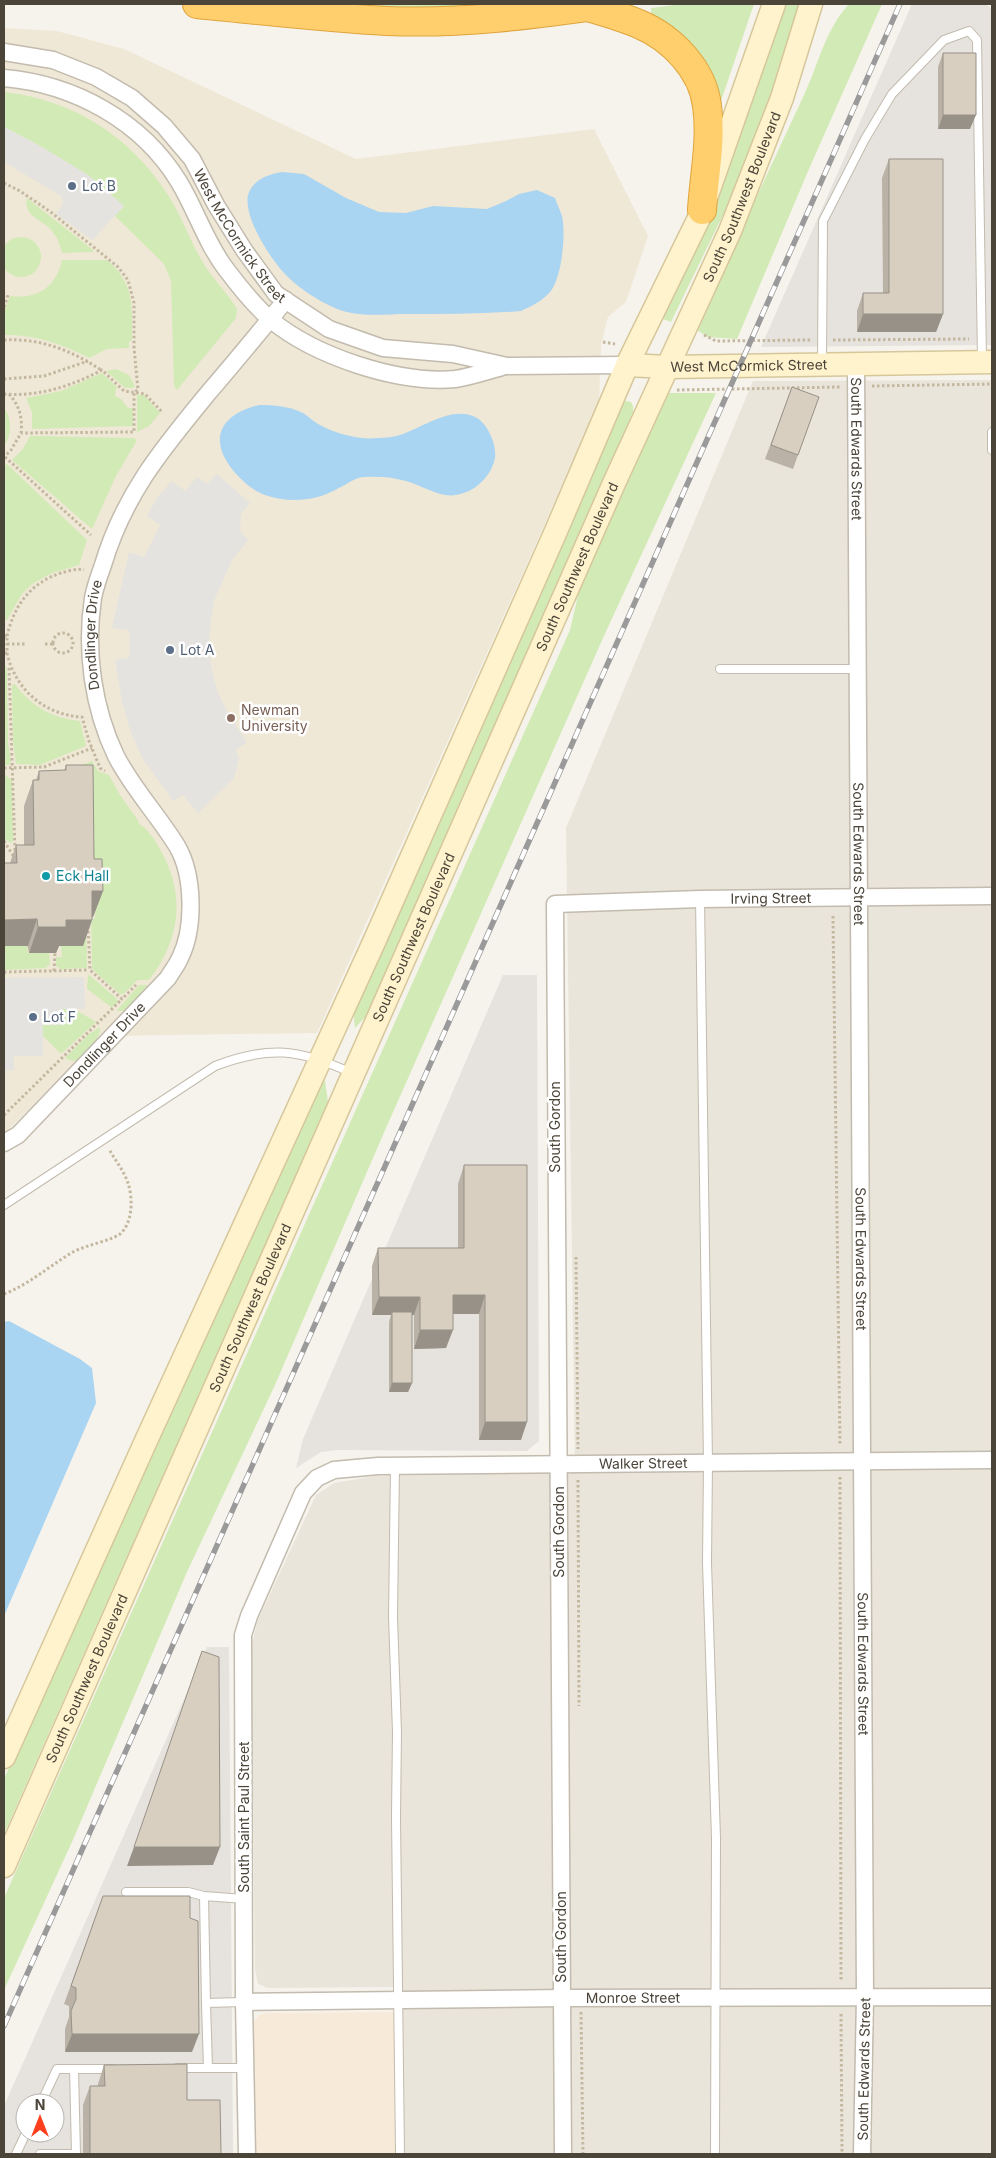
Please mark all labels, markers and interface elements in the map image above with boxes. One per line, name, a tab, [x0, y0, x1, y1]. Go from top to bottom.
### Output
street label: South Southwest Boulevard	[699, 109, 784, 285]
street label: West McCormick Street	[191, 166, 289, 306]
place label: Lot B	[82, 177, 116, 194]
marker: Lot B	[66, 180, 78, 192]
street label: West McCormick Street	[670, 356, 828, 375]
street label: South Edwards Street	[848, 377, 866, 521]
street label: South Southwest Boulevard	[532, 480, 621, 654]
street label: Dondlinger Drive	[81, 577, 105, 692]
place label: Lot A	[180, 641, 215, 658]
marker: Lot A	[164, 644, 176, 656]
place label: Newman University	[241, 701, 308, 734]
marker: Newman University	[225, 712, 237, 724]
street label: South Edwards Street	[850, 782, 868, 926]
street label: South Southwest Boulevard	[369, 850, 458, 1024]
place label: Eck Hall	[56, 867, 109, 884]
marker: Eck Hall	[40, 870, 52, 882]
street label: Irving Street	[730, 889, 812, 907]
street label: Dondlinger Drive	[59, 998, 148, 1090]
place label: Lot F	[43, 1008, 76, 1025]
marker: Lot F	[27, 1011, 39, 1023]
street label: South Gordon	[546, 1081, 563, 1173]
street label: South Edwards Street	[853, 1187, 870, 1331]
street label: South Southwest Boulevard	[205, 1221, 294, 1395]
street label: Walker Street	[599, 1454, 688, 1472]
street label: South Gordon	[550, 1486, 567, 1578]
street label: South Southwest Boulevard	[42, 1591, 131, 1765]
street label: South Edwards Street	[855, 1592, 873, 1736]
street label: South Saint Paul Street	[235, 1741, 252, 1893]
street label: South Gordon	[552, 1891, 569, 1983]
street label: Monroe Street	[586, 1989, 681, 2006]
street label: South Edwards Street	[854, 1997, 873, 2141]
north arrow	[15, 2093, 65, 2143]
text: N	[35, 2096, 45, 2113]

